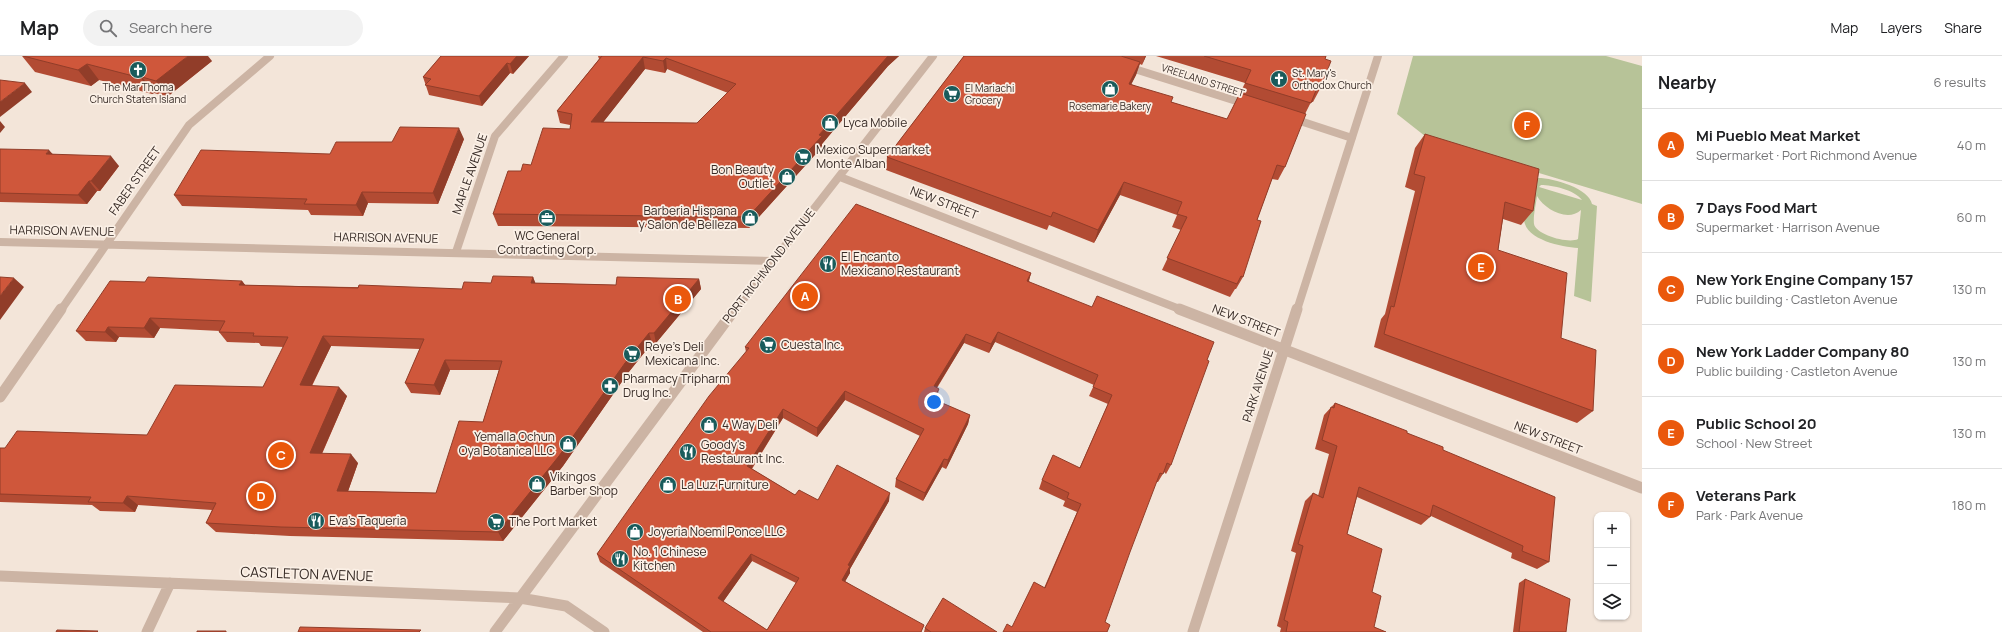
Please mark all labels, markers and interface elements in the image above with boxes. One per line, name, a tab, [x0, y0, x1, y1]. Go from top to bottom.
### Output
search box	[83, 10, 363, 46]
text: Map	[20, 15, 59, 41]
icon: search	[97, 17, 119, 39]
text: Search here	[129, 17, 212, 38]
text: Map	[1830, 18, 1858, 37]
text: Layers	[1880, 18, 1922, 37]
text: Share	[1944, 18, 1982, 37]
church icon: The Mar Thoma Church Staten Island	[128, 60, 148, 80]
street label: VREELAND STREET	[1160, 60, 1246, 100]
place label: St. Mary's Orthodox Church	[1292, 66, 1372, 92]
church icon: St. Mary's Orthodox Church	[1269, 69, 1289, 89]
text: Nearby	[1658, 71, 1716, 94]
text: 6 results	[1934, 73, 1986, 91]
shop icon: Rosemarie Bakery	[1100, 79, 1120, 99]
place label: The Mar Thoma Church Staten Island	[90, 80, 186, 106]
place label: El Mariachi Grocery	[965, 81, 1014, 107]
supermarket icon: El Mariachi Grocery	[942, 84, 962, 104]
place label: Rosemarie Bakery	[1069, 99, 1152, 113]
pin: F	[1514, 110, 1540, 140]
shop icon: Lyca Mobile	[820, 113, 840, 133]
place label: Lyca Mobile	[843, 114, 907, 131]
text: Mi Pueblo Meat Market	[1696, 125, 1860, 146]
street label: MAPLE AVENUE	[448, 131, 491, 217]
text: A	[1667, 136, 1675, 154]
text: 40 m	[1957, 136, 1986, 154]
place label: Mexico Supermarket Monte Alban	[816, 141, 930, 172]
street label: FABER STREET	[104, 142, 165, 219]
text: Supermarket · Port Richmond Avenue	[1696, 146, 1917, 164]
supermarket icon: Mexico Supermarket Monte Alban	[793, 147, 813, 167]
place label: Bon Beauty Outlet	[711, 161, 775, 192]
shop icon: Bon Beauty Outlet	[777, 167, 797, 187]
street label: NEW STREET	[908, 182, 981, 224]
text: 7 Days Food Mart	[1696, 197, 1818, 218]
place label: Barberia Hispana y Salon de Belleza	[639, 202, 737, 233]
street label: PORT RICHMOND AVENUE	[720, 206, 818, 326]
office icon: WC General Contracting Corp.	[537, 208, 557, 228]
shop icon: Barberia Hispana y Salon de Belleza	[740, 208, 760, 228]
text: B	[1667, 208, 1675, 226]
text: 60 m	[1956, 208, 1986, 226]
text: Supermarket · Harrison Avenue	[1696, 218, 1880, 236]
street label: HARRISON AVENUE	[9, 221, 115, 240]
place label: WC General Contracting Corp.	[497, 227, 597, 258]
street label: HARRISON AVENUE	[333, 228, 439, 247]
place label: El Encanto Mexicano Restaurant	[841, 248, 959, 279]
pin: E	[1468, 252, 1494, 282]
restaurant icon: El Encanto Mexicano Restaurant	[818, 254, 838, 274]
text: New York Engine Company 157	[1696, 269, 1913, 290]
text: C	[1666, 280, 1676, 298]
text: 130 m	[1952, 280, 1986, 298]
pin: A	[792, 281, 818, 311]
pin: B	[665, 284, 691, 314]
text: Public building · Castleton Avenue	[1696, 290, 1898, 308]
street label: NEW STREET	[1210, 300, 1283, 342]
supermarket icon: Cuesta Inc.	[758, 335, 778, 355]
place label: Cuesta Inc.	[781, 336, 843, 353]
place label: Reye's Deli Mexicana Inc.	[645, 338, 720, 369]
text: New York Ladder Company 80	[1696, 341, 1909, 362]
supermarket icon: Reye's Deli Mexicana Inc.	[622, 344, 642, 364]
street label: PARK AVENUE	[1238, 347, 1277, 424]
text: D	[1666, 352, 1676, 370]
text: 130 m	[1952, 352, 1986, 370]
text: Public building · Castleton Avenue	[1696, 362, 1898, 380]
place label: Pharmacy Tripharm Drug Inc.	[623, 370, 729, 401]
pharmacy icon: Pharmacy Tripharm Drug Inc.	[600, 376, 620, 396]
your location	[924, 392, 944, 412]
text: Public School 20	[1696, 413, 1817, 434]
shop icon: 4 Way Deli	[699, 415, 719, 435]
place label: 4 Way Deli	[722, 416, 778, 433]
street label: NEW STREET	[1512, 417, 1585, 459]
text: E	[1667, 424, 1675, 442]
text: 130 m	[1952, 424, 1986, 442]
place label: Yemalla Ochun Oya Botanica LLC	[459, 428, 555, 459]
shop icon: Yemalla Ochun Oya Botanica LLC	[558, 434, 578, 454]
text: School · New Street	[1696, 434, 1813, 452]
place label: Goody's Restaurant Inc.	[701, 436, 785, 467]
pin: C	[268, 440, 294, 470]
restaurant icon: Goody's Restaurant Inc.	[678, 442, 698, 462]
place label: Vikingos Barber Shop	[550, 468, 618, 499]
shop icon: Vikingos Barber Shop	[527, 474, 547, 494]
shop icon: La Luz Furniture	[658, 475, 678, 495]
place label: La Luz Furniture	[681, 476, 769, 493]
pin: D	[248, 481, 274, 511]
text: Veterans Park	[1696, 485, 1796, 506]
text: F	[1668, 496, 1674, 514]
text: 180 m	[1952, 496, 1986, 514]
text: Park · Park Avenue	[1696, 506, 1803, 524]
restaurant icon: Eva's Taqueria	[306, 511, 326, 531]
place label: Eva's Taqueria	[329, 512, 406, 529]
supermarket icon: The Port Market	[486, 512, 506, 532]
map controls	[1594, 512, 1630, 620]
button: +	[1594, 512, 1630, 548]
place label: The Port Market	[509, 513, 597, 530]
shop icon: Joyeria Noemi Ponce LLC	[625, 522, 645, 542]
place label: Joyeria Noemi Ponce LLC	[648, 523, 786, 540]
place label: No. 1 Chinese Kitchen	[633, 543, 707, 574]
button: −	[1594, 548, 1630, 584]
restaurant icon: No. 1 Chinese Kitchen	[610, 549, 630, 569]
street label: CASTLETON AVENUE	[240, 562, 374, 585]
button: layers	[1594, 584, 1630, 620]

